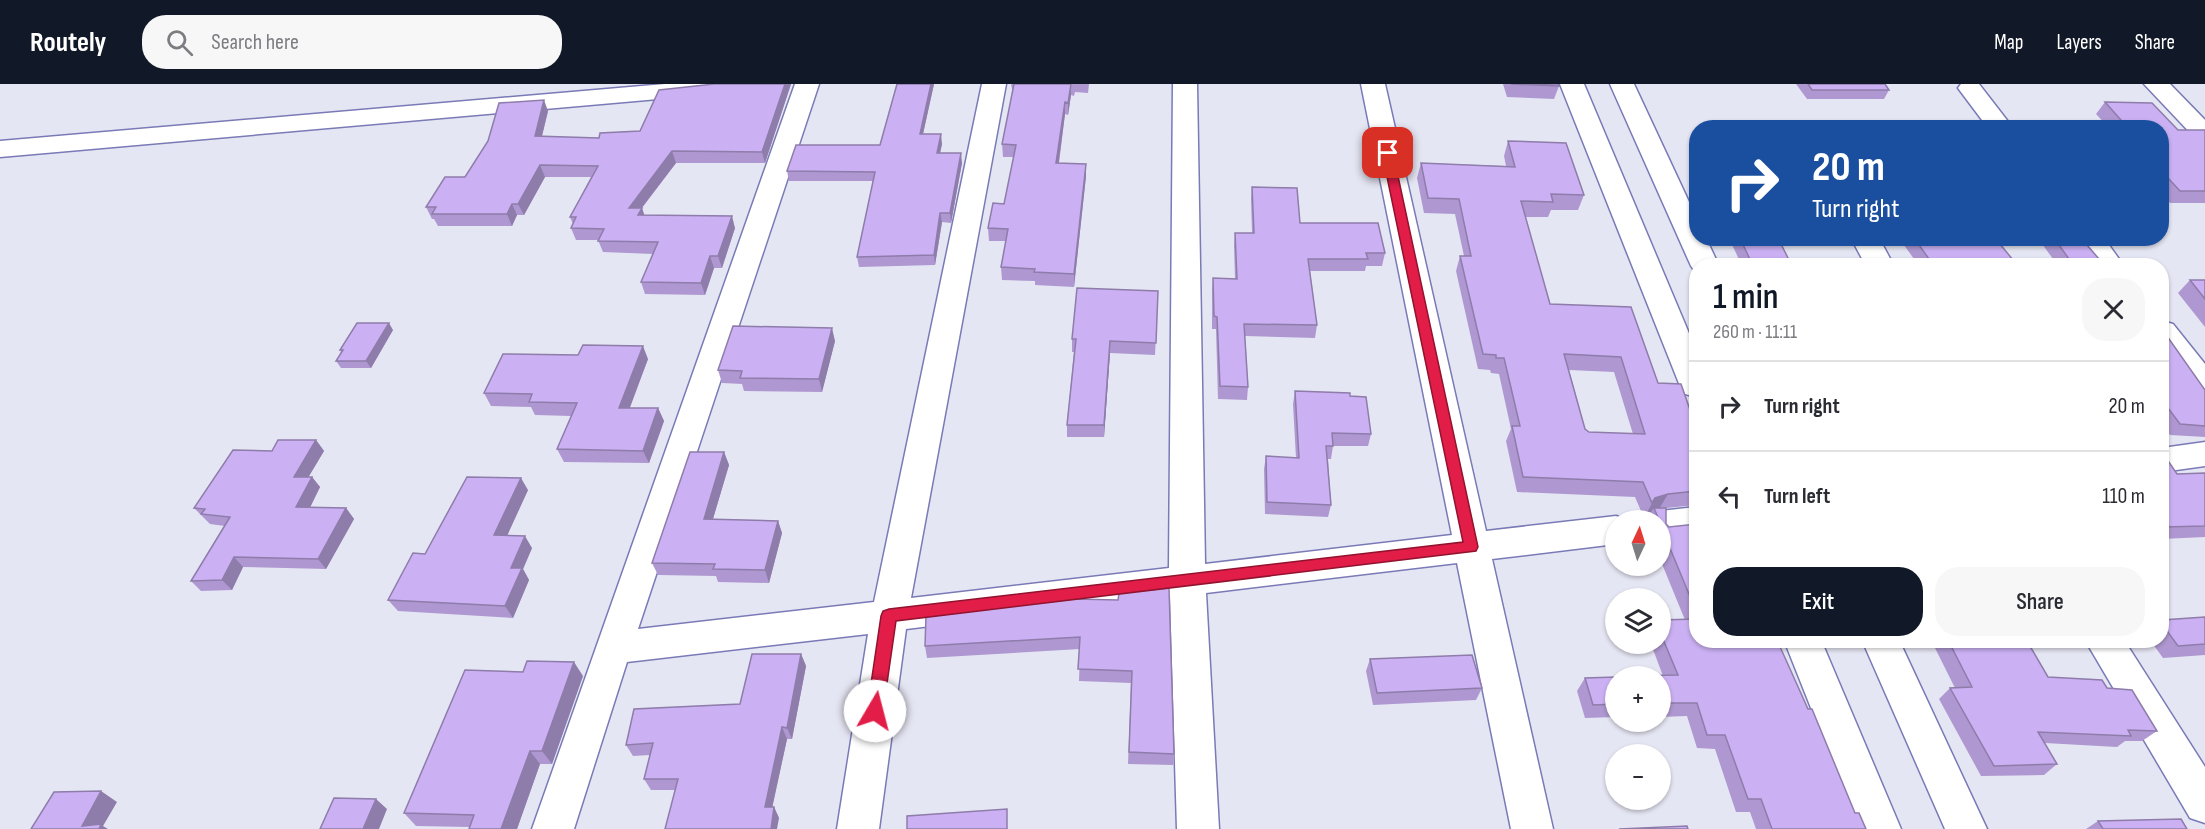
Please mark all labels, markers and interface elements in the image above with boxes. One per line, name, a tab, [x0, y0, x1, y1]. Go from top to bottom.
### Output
search box	[142, 15, 562, 69]
text: Routely	[30, 26, 106, 59]
icon: search	[163, 26, 196, 59]
text: Search here	[211, 29, 299, 56]
text: Map	[1994, 30, 2023, 55]
text: Layers	[2056, 30, 2102, 55]
text: Share	[2135, 30, 2175, 55]
pin	[1362, 127, 1413, 178]
icon: arrive	[1371, 136, 1404, 169]
text: 20 m	[1812, 142, 1885, 193]
icon: right	[1713, 144, 1791, 222]
text: Turn right	[1812, 193, 1899, 225]
text: 1 min	[1713, 276, 1778, 319]
button: close	[2082, 278, 2145, 341]
text: 260 m · 11:11	[1713, 320, 1797, 344]
icon: right	[1713, 390, 1746, 423]
text: Turn right	[1764, 393, 1840, 420]
text: 20 m	[2109, 393, 2145, 420]
icon: left	[1713, 480, 1746, 513]
text: Turn left	[1764, 483, 1830, 510]
text: 110 m	[2102, 483, 2145, 510]
north arrow	[1605, 510, 1671, 576]
map controls	[1605, 510, 1671, 810]
button: Exit	[1713, 567, 1923, 636]
button: Share	[1935, 567, 2145, 636]
button: layers	[1605, 588, 1671, 654]
button: +	[1605, 666, 1671, 732]
position arrow	[843, 679, 907, 743]
button: −	[1605, 744, 1671, 810]

